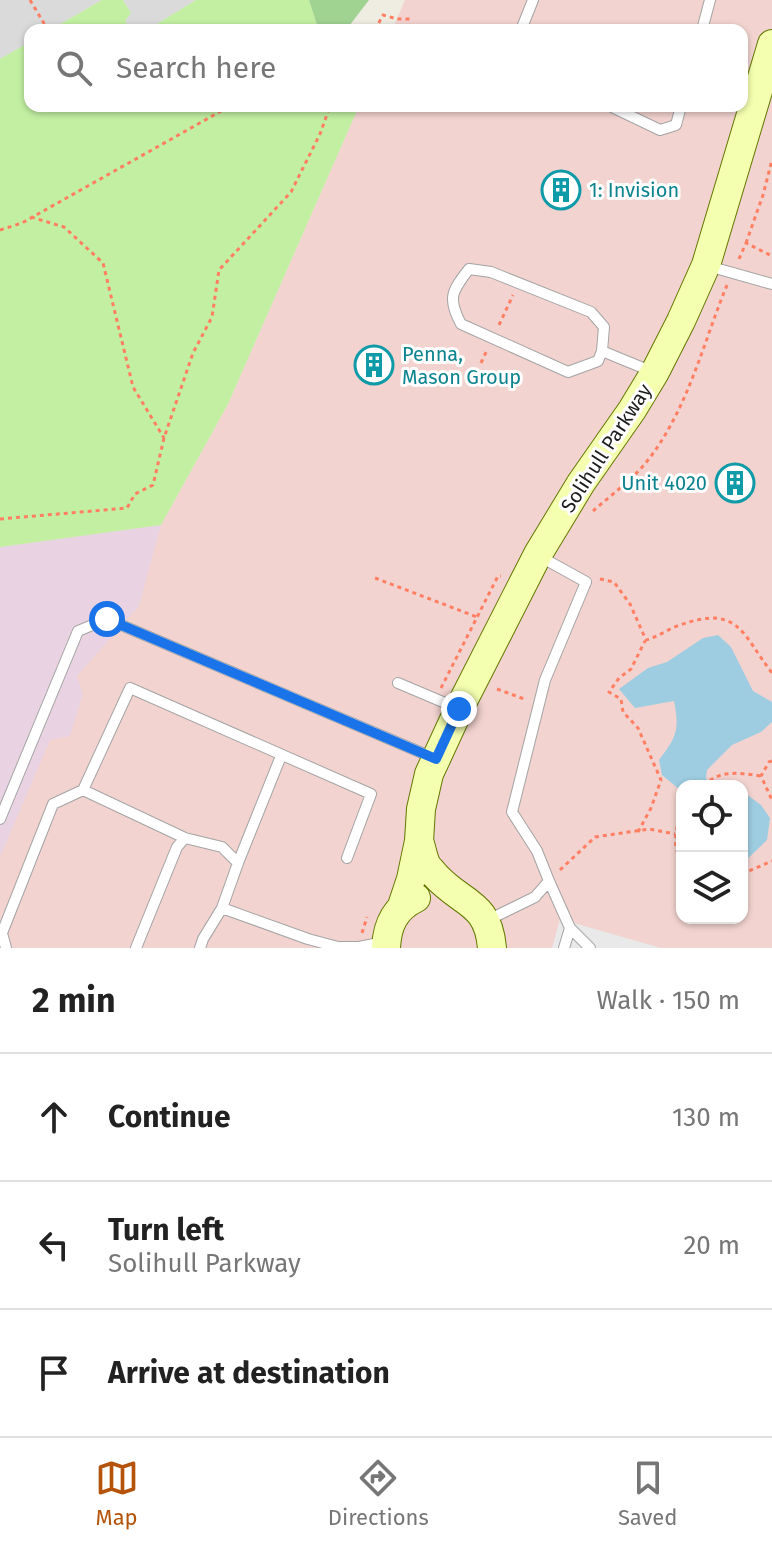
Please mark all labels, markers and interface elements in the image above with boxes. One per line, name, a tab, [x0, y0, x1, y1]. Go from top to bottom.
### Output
search box	[24, 24, 748, 112]
icon: search	[52, 46, 96, 90]
text: Search here	[116, 50, 276, 86]
building icon: 1: Invision	[540, 169, 582, 211]
place label: 1: Invision	[589, 178, 679, 202]
place label: Penna, Mason Group	[402, 342, 521, 389]
building icon: Penna, Mason Group	[353, 344, 395, 386]
street label: Solihull Parkway	[556, 379, 657, 517]
building icon: Unit 4020	[714, 462, 756, 504]
place label: Unit 4020	[621, 471, 707, 495]
route start	[89, 601, 125, 637]
route end	[441, 691, 477, 727]
map controls	[676, 780, 748, 924]
button: locate	[676, 780, 748, 852]
button: layers	[676, 852, 748, 924]
text: 2 min	[32, 980, 116, 1021]
text: Walk · 150 m	[597, 985, 740, 1016]
icon: ahead	[32, 1095, 76, 1139]
text: Continue	[108, 1099, 231, 1135]
text: 130 m	[672, 1102, 740, 1133]
text: Turn left	[108, 1212, 224, 1248]
icon: left	[32, 1223, 76, 1267]
text: 20 m	[683, 1230, 740, 1261]
text: Solihull Parkway	[108, 1248, 301, 1279]
icon: arrive	[32, 1351, 76, 1395]
text: Arrive at destination	[108, 1355, 390, 1391]
tab: Map	[95, 1456, 139, 1531]
tab: Directions	[328, 1456, 429, 1531]
tab: Saved	[618, 1456, 677, 1531]

